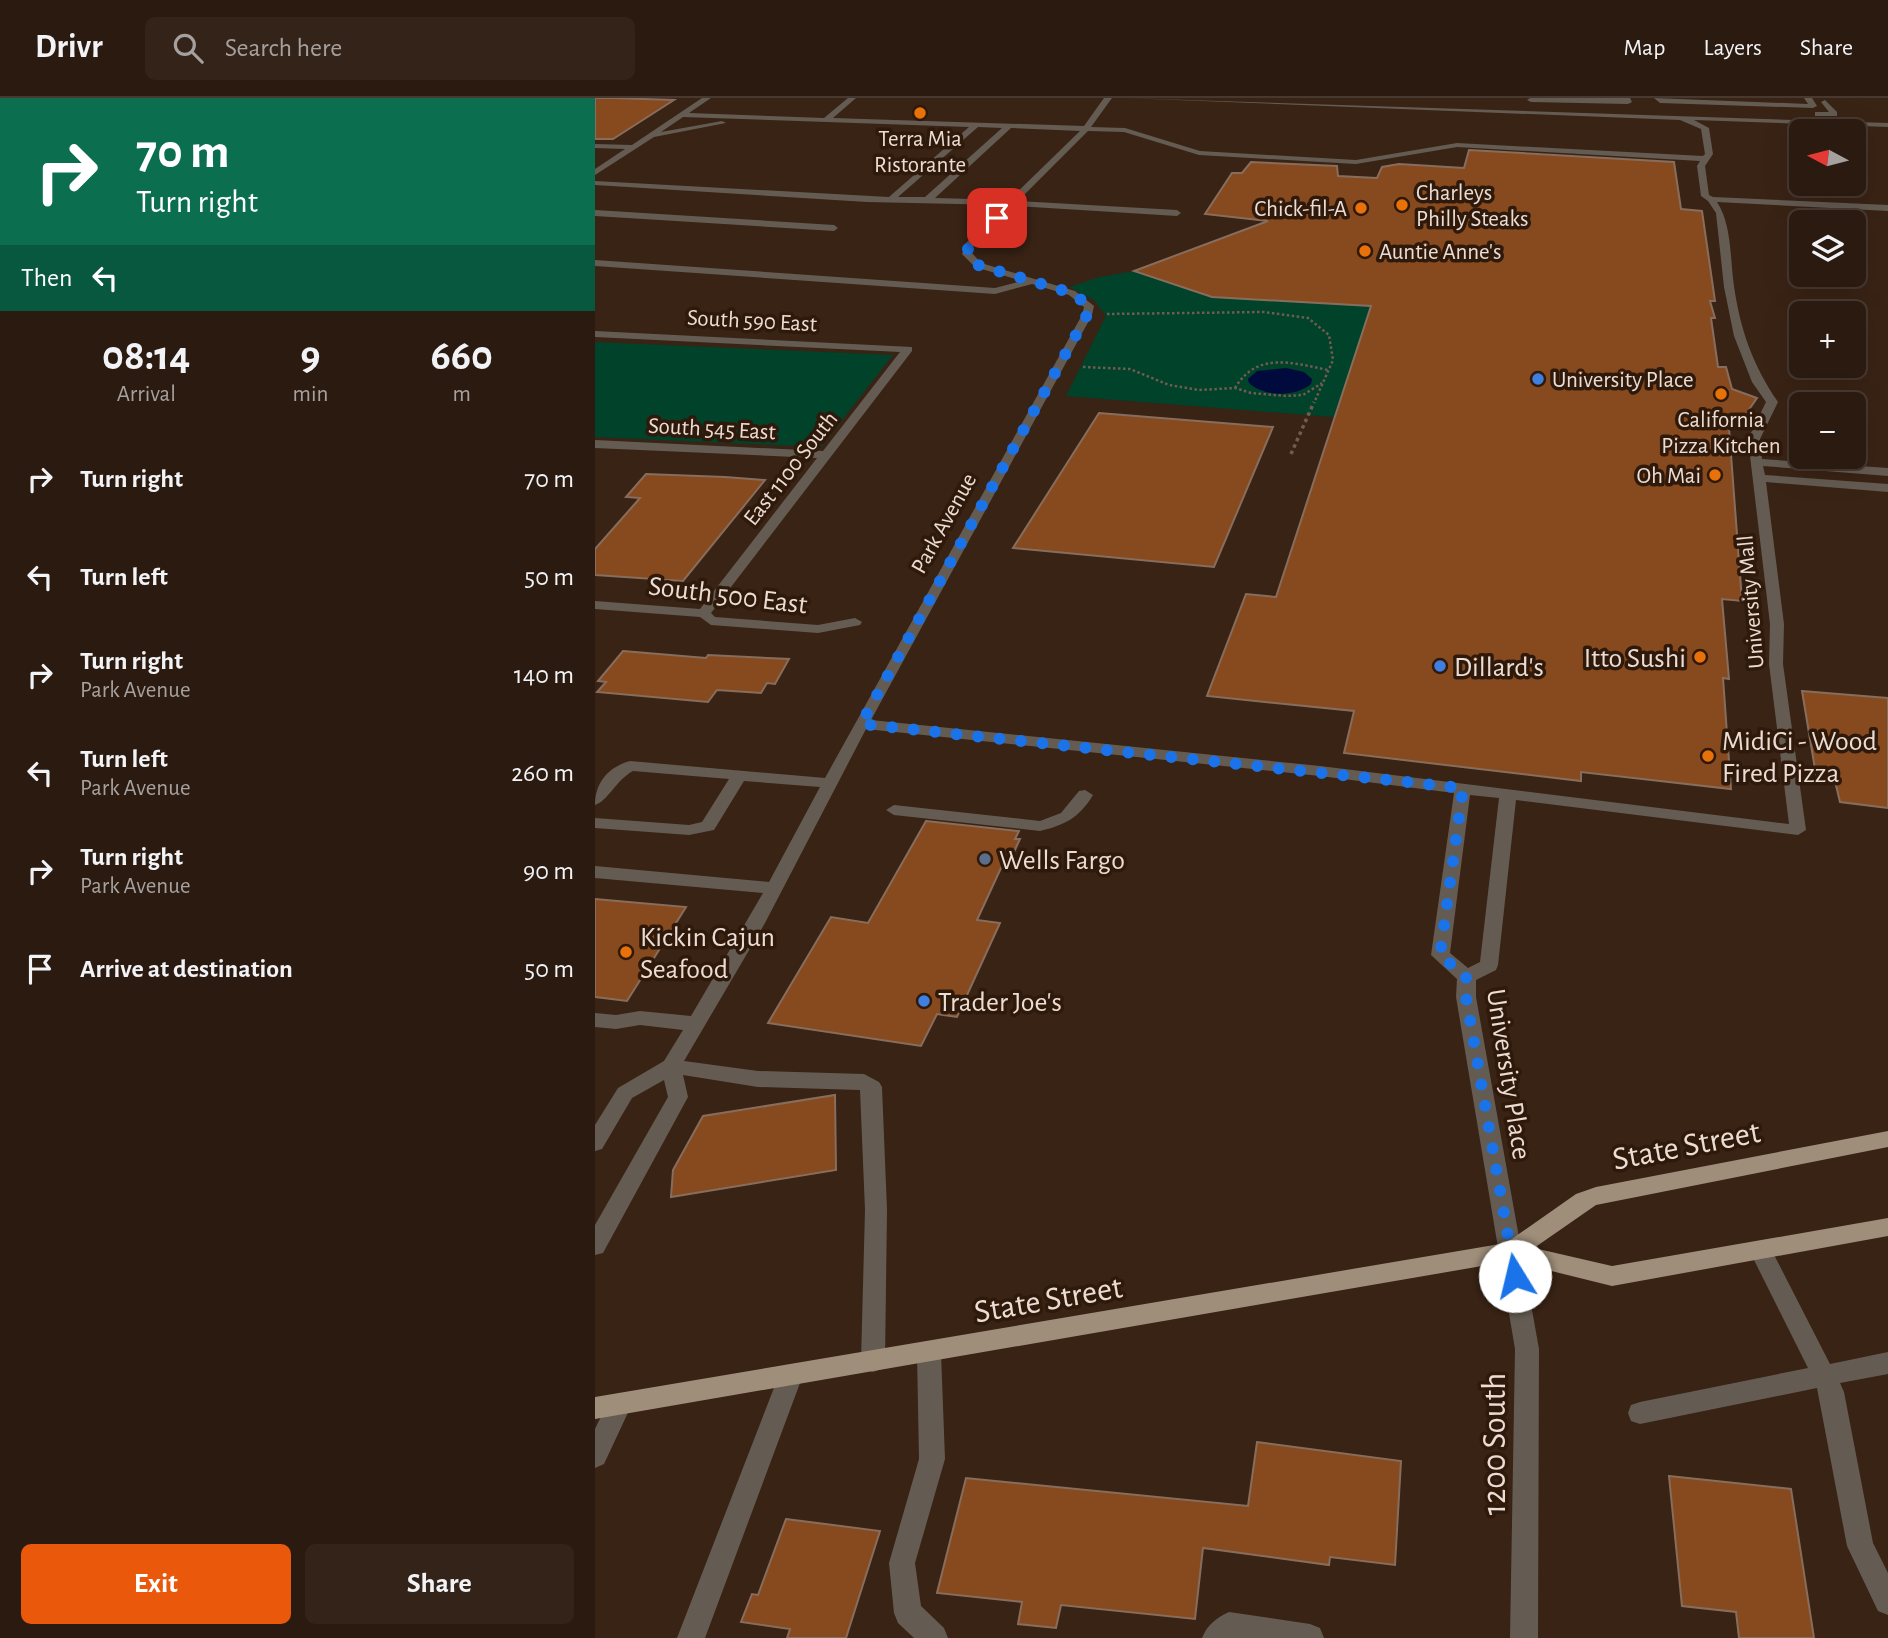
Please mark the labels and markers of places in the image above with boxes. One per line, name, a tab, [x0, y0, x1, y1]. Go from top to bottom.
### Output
marker: Terra Mia Ristorante	[912, 105, 928, 121]
place label: Terra Mia Ristorante	[874, 128, 966, 177]
place label: Charleys Philly Steaks	[1416, 182, 1529, 231]
pin	[967, 188, 1027, 248]
marker: Charleys Philly Steaks	[1394, 197, 1410, 213]
place label: Chick-fil-A	[1254, 198, 1347, 221]
marker: Chick-fil-A	[1353, 200, 1369, 216]
place label: Auntie Anne's	[1379, 241, 1501, 264]
marker: Auntie Anne's	[1357, 243, 1373, 259]
place label: University Place	[1552, 369, 1694, 392]
marker: University Place	[1530, 371, 1546, 387]
marker: California Pizza Kitchen	[1713, 386, 1729, 402]
place label: California Pizza Kitchen	[1661, 409, 1781, 458]
place label: Oh Mai	[1637, 465, 1701, 488]
marker: Oh Mai	[1707, 467, 1723, 483]
place label: Itto Sushi	[1584, 645, 1686, 673]
marker: Itto Sushi	[1692, 649, 1708, 665]
place label: Dillard's	[1454, 654, 1544, 682]
marker: Dillard's	[1432, 658, 1448, 674]
place label: MidiCi - Wood Fired Pizza	[1722, 728, 1877, 788]
marker: MidiCi - Wood Fired Pizza	[1700, 748, 1716, 764]
place label: Wells Fargo	[999, 847, 1125, 875]
marker: Wells Fargo	[977, 851, 993, 867]
place label: Kickin Cajun Seafood	[640, 924, 775, 984]
marker: Kickin Cajun Seafood	[618, 944, 634, 960]
place label: Trader Joe's	[938, 989, 1062, 1017]
marker: Trader Joe's	[916, 993, 932, 1009]

